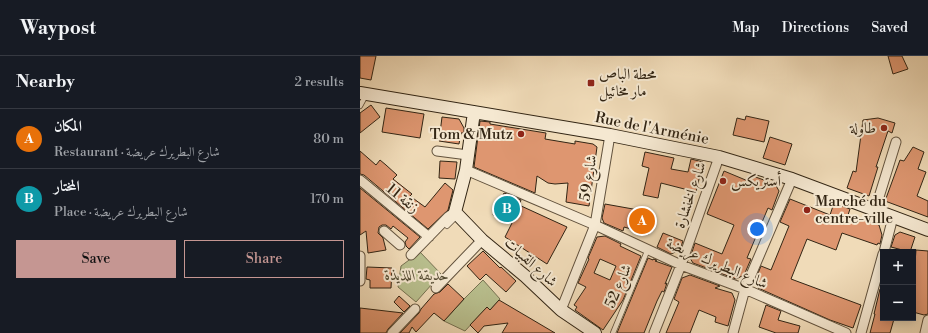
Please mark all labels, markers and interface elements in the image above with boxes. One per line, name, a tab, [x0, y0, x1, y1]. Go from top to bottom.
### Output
text: Waypost	[20, 16, 96, 40]
text: Map	[732, 19, 760, 37]
text: Directions	[782, 19, 849, 37]
text: Saved	[871, 19, 908, 37]
place label: محطة الباص مار مخائيل	[599, 65, 656, 102]
text: Nearby	[16, 71, 75, 93]
text: 2 results	[295, 74, 344, 90]
marker: محطة الباص مار مخائيل	[586, 78, 596, 88]
street label: Rue de l'Arménie	[593, 108, 711, 149]
text: المكان	[54, 117, 82, 136]
place label: طاولة	[849, 119, 876, 138]
marker: طاولة	[879, 123, 889, 133]
place label: Tom & Mutz	[430, 125, 513, 144]
marker: Tom & Mutz	[516, 129, 526, 139]
text: A	[24, 131, 34, 147]
text: 80 m	[313, 131, 344, 147]
text: Restaurant · شارع البطريرك عريضة	[54, 144, 220, 160]
street label: شارع 59	[575, 154, 604, 203]
street label: شارع الخنشارة	[670, 159, 714, 232]
place label: أستريكس	[731, 170, 781, 191]
marker: أستريكس	[718, 176, 728, 186]
text: المختار	[54, 177, 80, 196]
street label: زنقة 11	[382, 179, 423, 217]
text: B	[24, 191, 34, 207]
text: 170 m	[310, 191, 344, 207]
place label: Marché du centre-ville	[815, 192, 893, 228]
pin: B	[494, 194, 520, 224]
text: Place · شارع البطريرك عريضة	[54, 204, 188, 220]
marker: Marché du centre-ville	[802, 205, 812, 215]
pin: A	[629, 206, 655, 236]
your location	[747, 219, 767, 239]
street label: شارع القبيات	[498, 233, 561, 294]
street label: شارع البطريرك عريضة	[662, 234, 770, 296]
button: Save	[16, 240, 176, 278]
button: Share	[184, 240, 344, 278]
map controls	[880, 249, 916, 321]
button: +	[880, 249, 916, 285]
street label: شارع 52	[601, 261, 639, 312]
park label: حديقة اللذيذة	[384, 266, 449, 285]
button: −	[880, 285, 916, 321]

